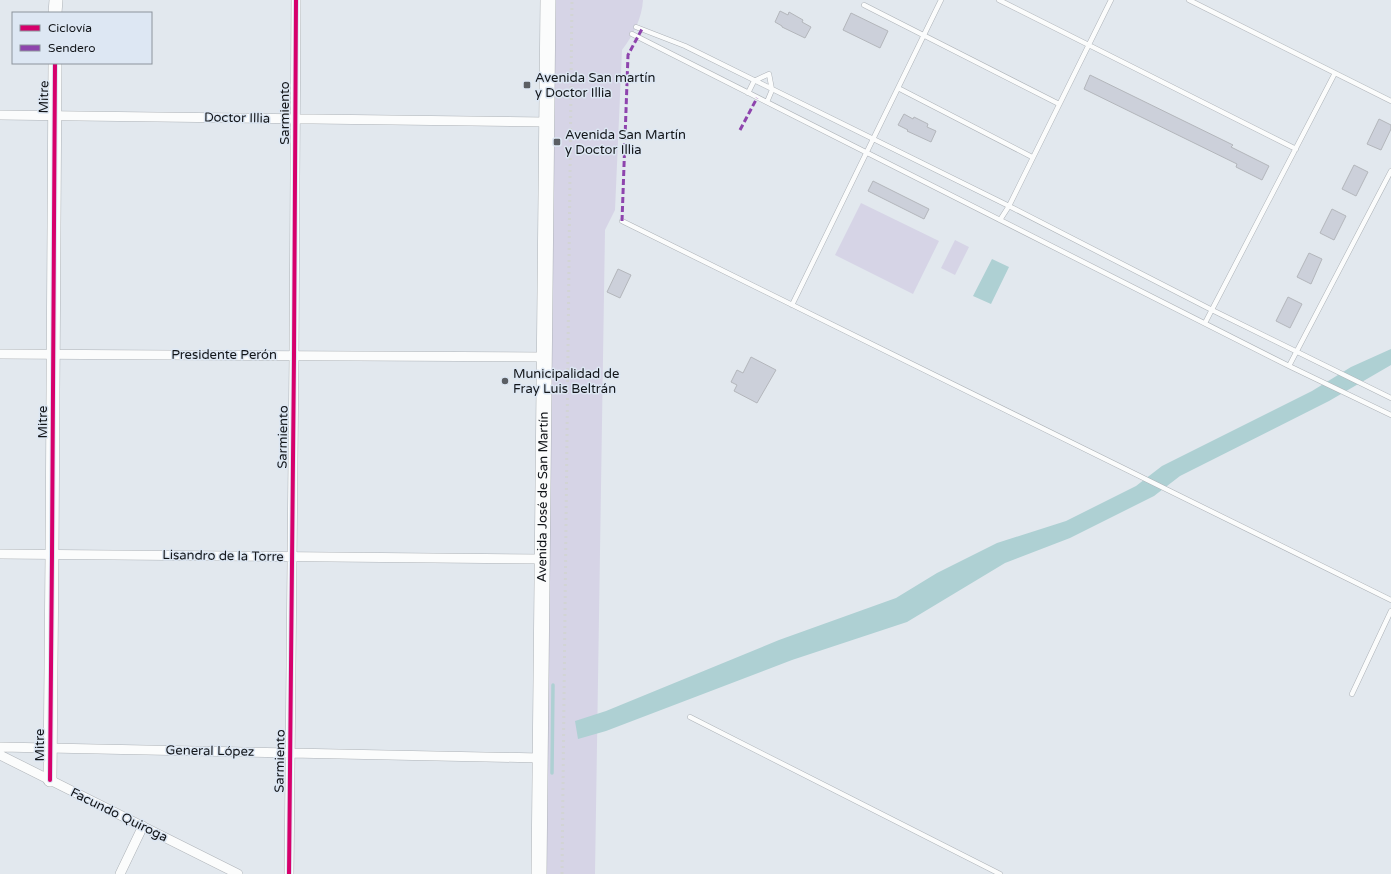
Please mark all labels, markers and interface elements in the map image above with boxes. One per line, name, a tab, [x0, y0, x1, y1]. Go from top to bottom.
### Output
legend	[12, 12, 152, 64]
text: Ciclovía	[48, 21, 92, 35]
text: Sendero	[48, 41, 96, 55]
place label: Avenida San martín y Doctor Illia	[535, 70, 655, 101]
street label: Mitre	[36, 80, 52, 114]
marker: Avenida San martín y Doctor Illia	[522, 80, 532, 90]
street label: Sarmiento	[277, 81, 293, 145]
street label: Doctor Illia	[204, 109, 270, 127]
place label: Avenida San Martín y Doctor Illia	[565, 127, 686, 158]
marker: Avenida San Martín y Doctor Illia	[552, 137, 562, 147]
street label: Presidente Perón	[171, 347, 277, 363]
place label: Municipalidad de Fray Luis Beltrán	[513, 366, 619, 397]
marker: Municipalidad de Fray Luis Beltrán	[500, 376, 510, 386]
street label: Sarmiento	[274, 405, 292, 469]
street label: Mitre	[35, 406, 51, 438]
street label: Avenida José de San Martín	[534, 411, 552, 583]
street label: Lisandro de la Torre	[162, 547, 284, 565]
street label: Mitre	[32, 729, 48, 761]
street label: Sarmiento	[271, 729, 289, 793]
street label: General López	[165, 742, 255, 760]
street label: Facundo Quiroga	[68, 785, 170, 845]

